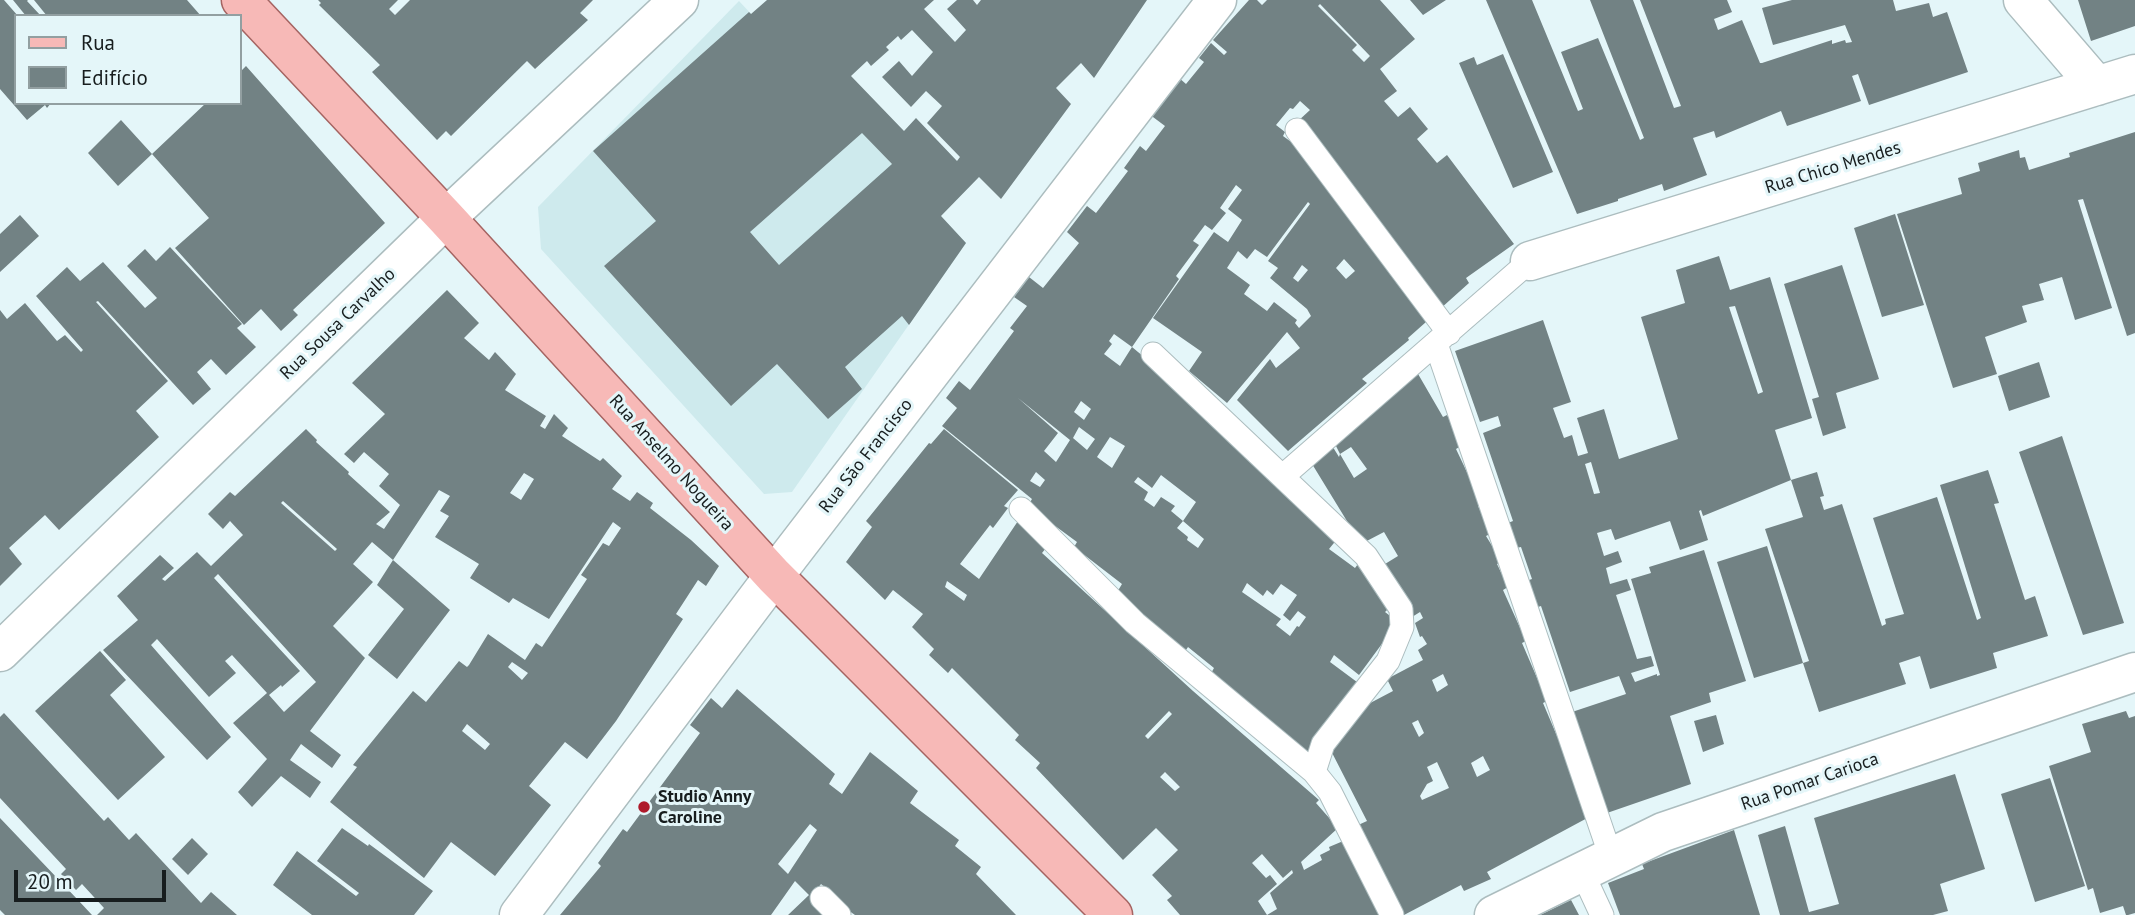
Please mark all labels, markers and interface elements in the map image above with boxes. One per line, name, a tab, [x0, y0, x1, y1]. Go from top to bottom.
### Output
legend	[14, 14, 242, 105]
text: Rua	[81, 29, 115, 56]
text: Edifício	[81, 64, 148, 91]
street label: Rua Chico Mendes	[1763, 137, 1903, 199]
street label: Rua Sousa Carvalho	[276, 264, 400, 384]
street label: Rua Anselmo Nogueira	[604, 391, 738, 535]
street label: Rua São Francisco	[815, 395, 917, 517]
street label: Rua Pomar Carioca	[1738, 748, 1882, 816]
place label: Studio Anny Caroline	[658, 786, 751, 828]
marker: Studio Anny Caroline	[636, 799, 652, 815]
scale bar	[18, 856, 170, 900]
text: 20 m	[27, 868, 73, 895]

